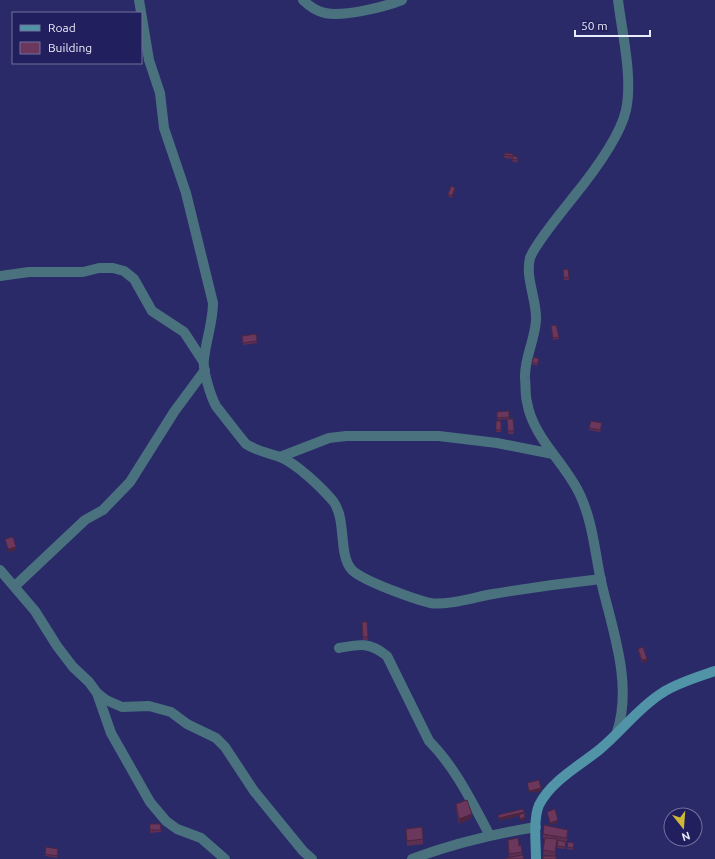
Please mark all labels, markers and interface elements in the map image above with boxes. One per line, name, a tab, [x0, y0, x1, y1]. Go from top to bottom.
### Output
legend	[12, 12, 142, 64]
scale bar	[575, 12, 650, 38]
text: 50 m	[581, 19, 608, 32]
text: Road	[48, 21, 76, 34]
text: Building	[48, 41, 92, 54]
north arrow	[663, 807, 703, 847]
text: N	[680, 830, 692, 844]

